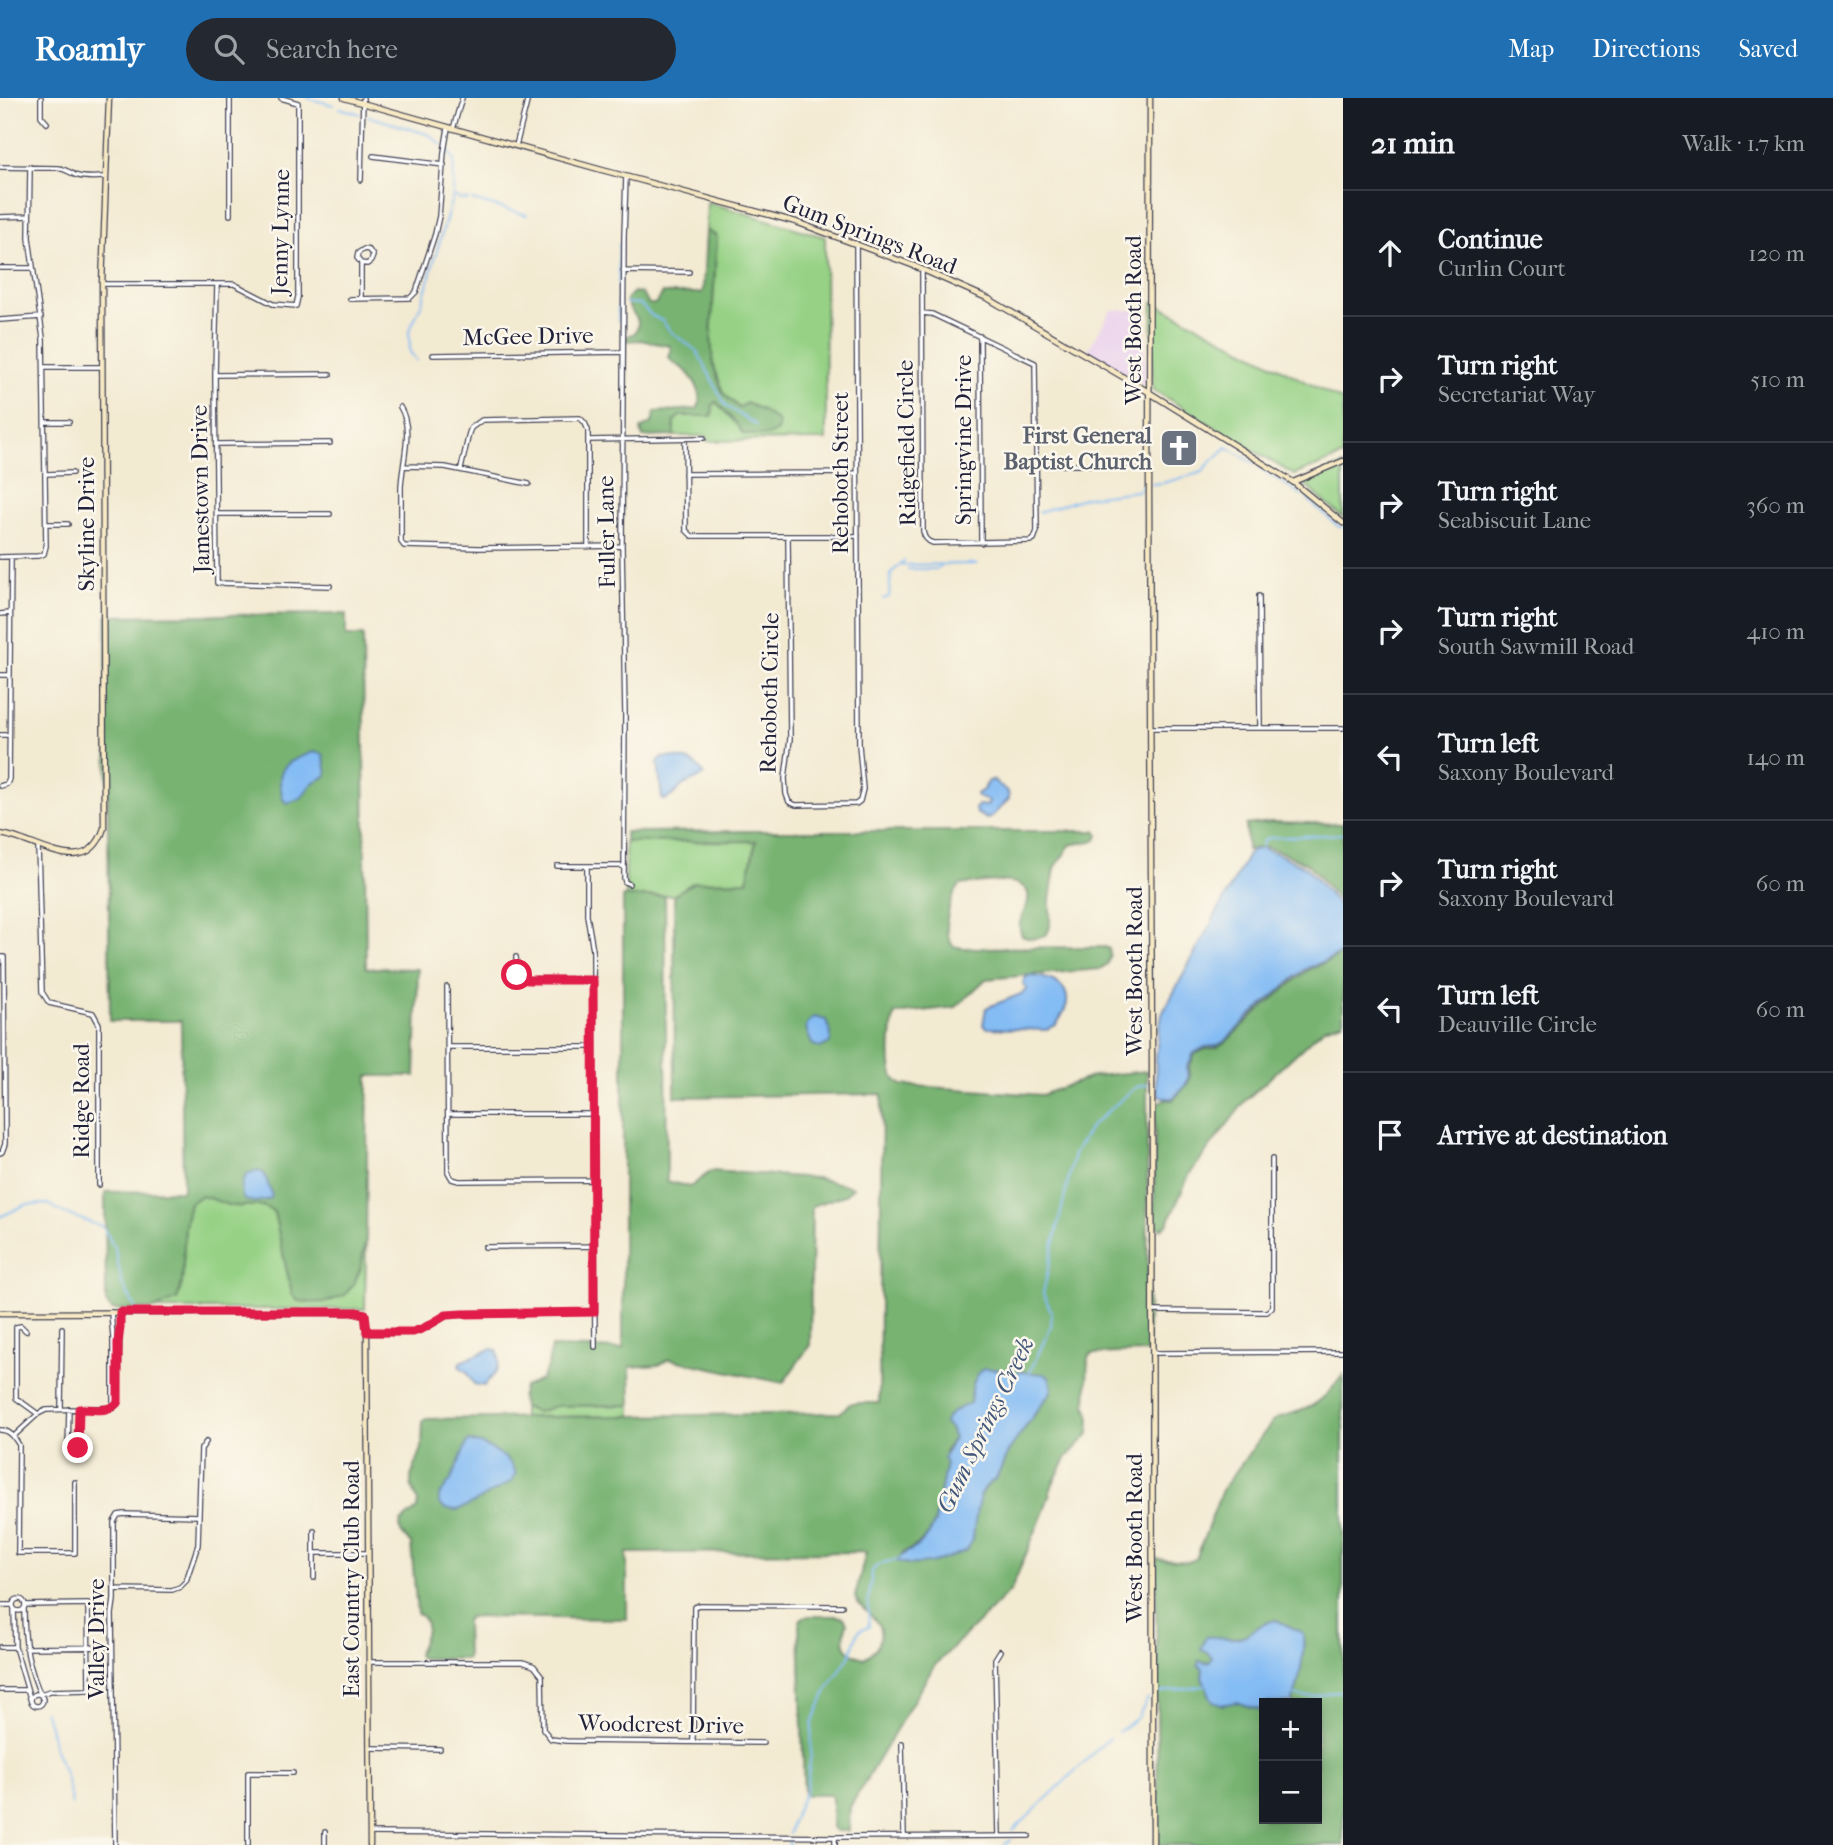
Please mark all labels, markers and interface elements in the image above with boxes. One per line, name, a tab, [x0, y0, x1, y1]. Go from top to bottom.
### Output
search box	[186, 18, 676, 81]
text: Roamly	[35, 30, 144, 69]
icon: search	[210, 30, 248, 68]
text: Search here	[266, 34, 398, 65]
text: Map	[1508, 35, 1554, 63]
text: Directions	[1592, 35, 1700, 63]
text: Saved	[1738, 35, 1798, 63]
text: 21 min	[1371, 126, 1455, 161]
text: Walk · 1.7 km	[1682, 130, 1805, 157]
street label: Jenny Lynne	[266, 169, 295, 297]
street label: Gum Springs Road	[779, 189, 961, 280]
text: Continue	[1438, 224, 1543, 255]
icon: ahead	[1371, 234, 1409, 272]
street label: West Booth Road	[1120, 235, 1147, 406]
text: 120 m	[1748, 240, 1805, 267]
text: Curlin Court	[1438, 255, 1566, 282]
street label: McGee Drive	[462, 322, 594, 351]
text: Turn right	[1438, 350, 1558, 381]
street label: Springvine Drive	[950, 355, 977, 525]
street label: Ridgefield Circle	[892, 359, 921, 527]
icon: right	[1371, 360, 1409, 398]
text: 510 m	[1750, 366, 1805, 393]
text: Secretariat Way	[1438, 381, 1595, 408]
street label: Rehoboth Street	[827, 392, 854, 554]
street label: Jamestown Drive	[186, 404, 216, 576]
place label: First General Baptist Church	[1004, 422, 1153, 475]
church icon: First General Baptist Church	[1158, 427, 1200, 469]
street label: Skyline Drive	[73, 457, 100, 591]
street label: Fuller Lane	[592, 475, 621, 589]
text: Turn right	[1438, 476, 1558, 507]
icon: right	[1371, 486, 1409, 524]
text: 360 m	[1746, 492, 1805, 519]
text: Seabiscuit Lane	[1438, 507, 1591, 534]
text: Turn right	[1438, 602, 1558, 633]
street label: Rehoboth Circle	[755, 612, 784, 774]
icon: right	[1371, 612, 1409, 650]
text: 410 m	[1747, 618, 1805, 645]
text: South Sawmill Road	[1438, 633, 1634, 660]
text: Turn left	[1438, 728, 1539, 759]
icon: left	[1371, 738, 1409, 776]
text: 140 m	[1746, 744, 1805, 771]
text: Saxony Boulevard	[1438, 759, 1614, 786]
text: Turn right	[1438, 854, 1558, 885]
icon: right	[1371, 864, 1409, 902]
text: 60 m	[1756, 870, 1805, 897]
text: Saxony Boulevard	[1438, 885, 1614, 912]
street label: West Booth Road	[1121, 886, 1148, 1057]
route start	[501, 959, 532, 990]
text: Turn left	[1438, 980, 1539, 1011]
icon: left	[1371, 990, 1409, 1028]
text: 60 m	[1756, 996, 1805, 1023]
text: Deauville Circle	[1438, 1011, 1597, 1038]
street label: Ridge Road	[68, 1043, 95, 1159]
icon: arrive	[1371, 1116, 1409, 1154]
text: Arrive at destination	[1438, 1120, 1668, 1151]
water label: Gum Springs Creek	[930, 1333, 1040, 1517]
route end	[62, 1432, 93, 1463]
street label: West Booth Road	[1121, 1453, 1148, 1624]
street label: East Country Club Road	[338, 1460, 365, 1698]
street label: Valley Drive	[83, 1578, 110, 1701]
map controls	[1259, 1698, 1322, 1824]
button: +	[1259, 1698, 1322, 1761]
street label: Woodcrest Drive	[577, 1710, 744, 1739]
button: −	[1259, 1761, 1322, 1824]

